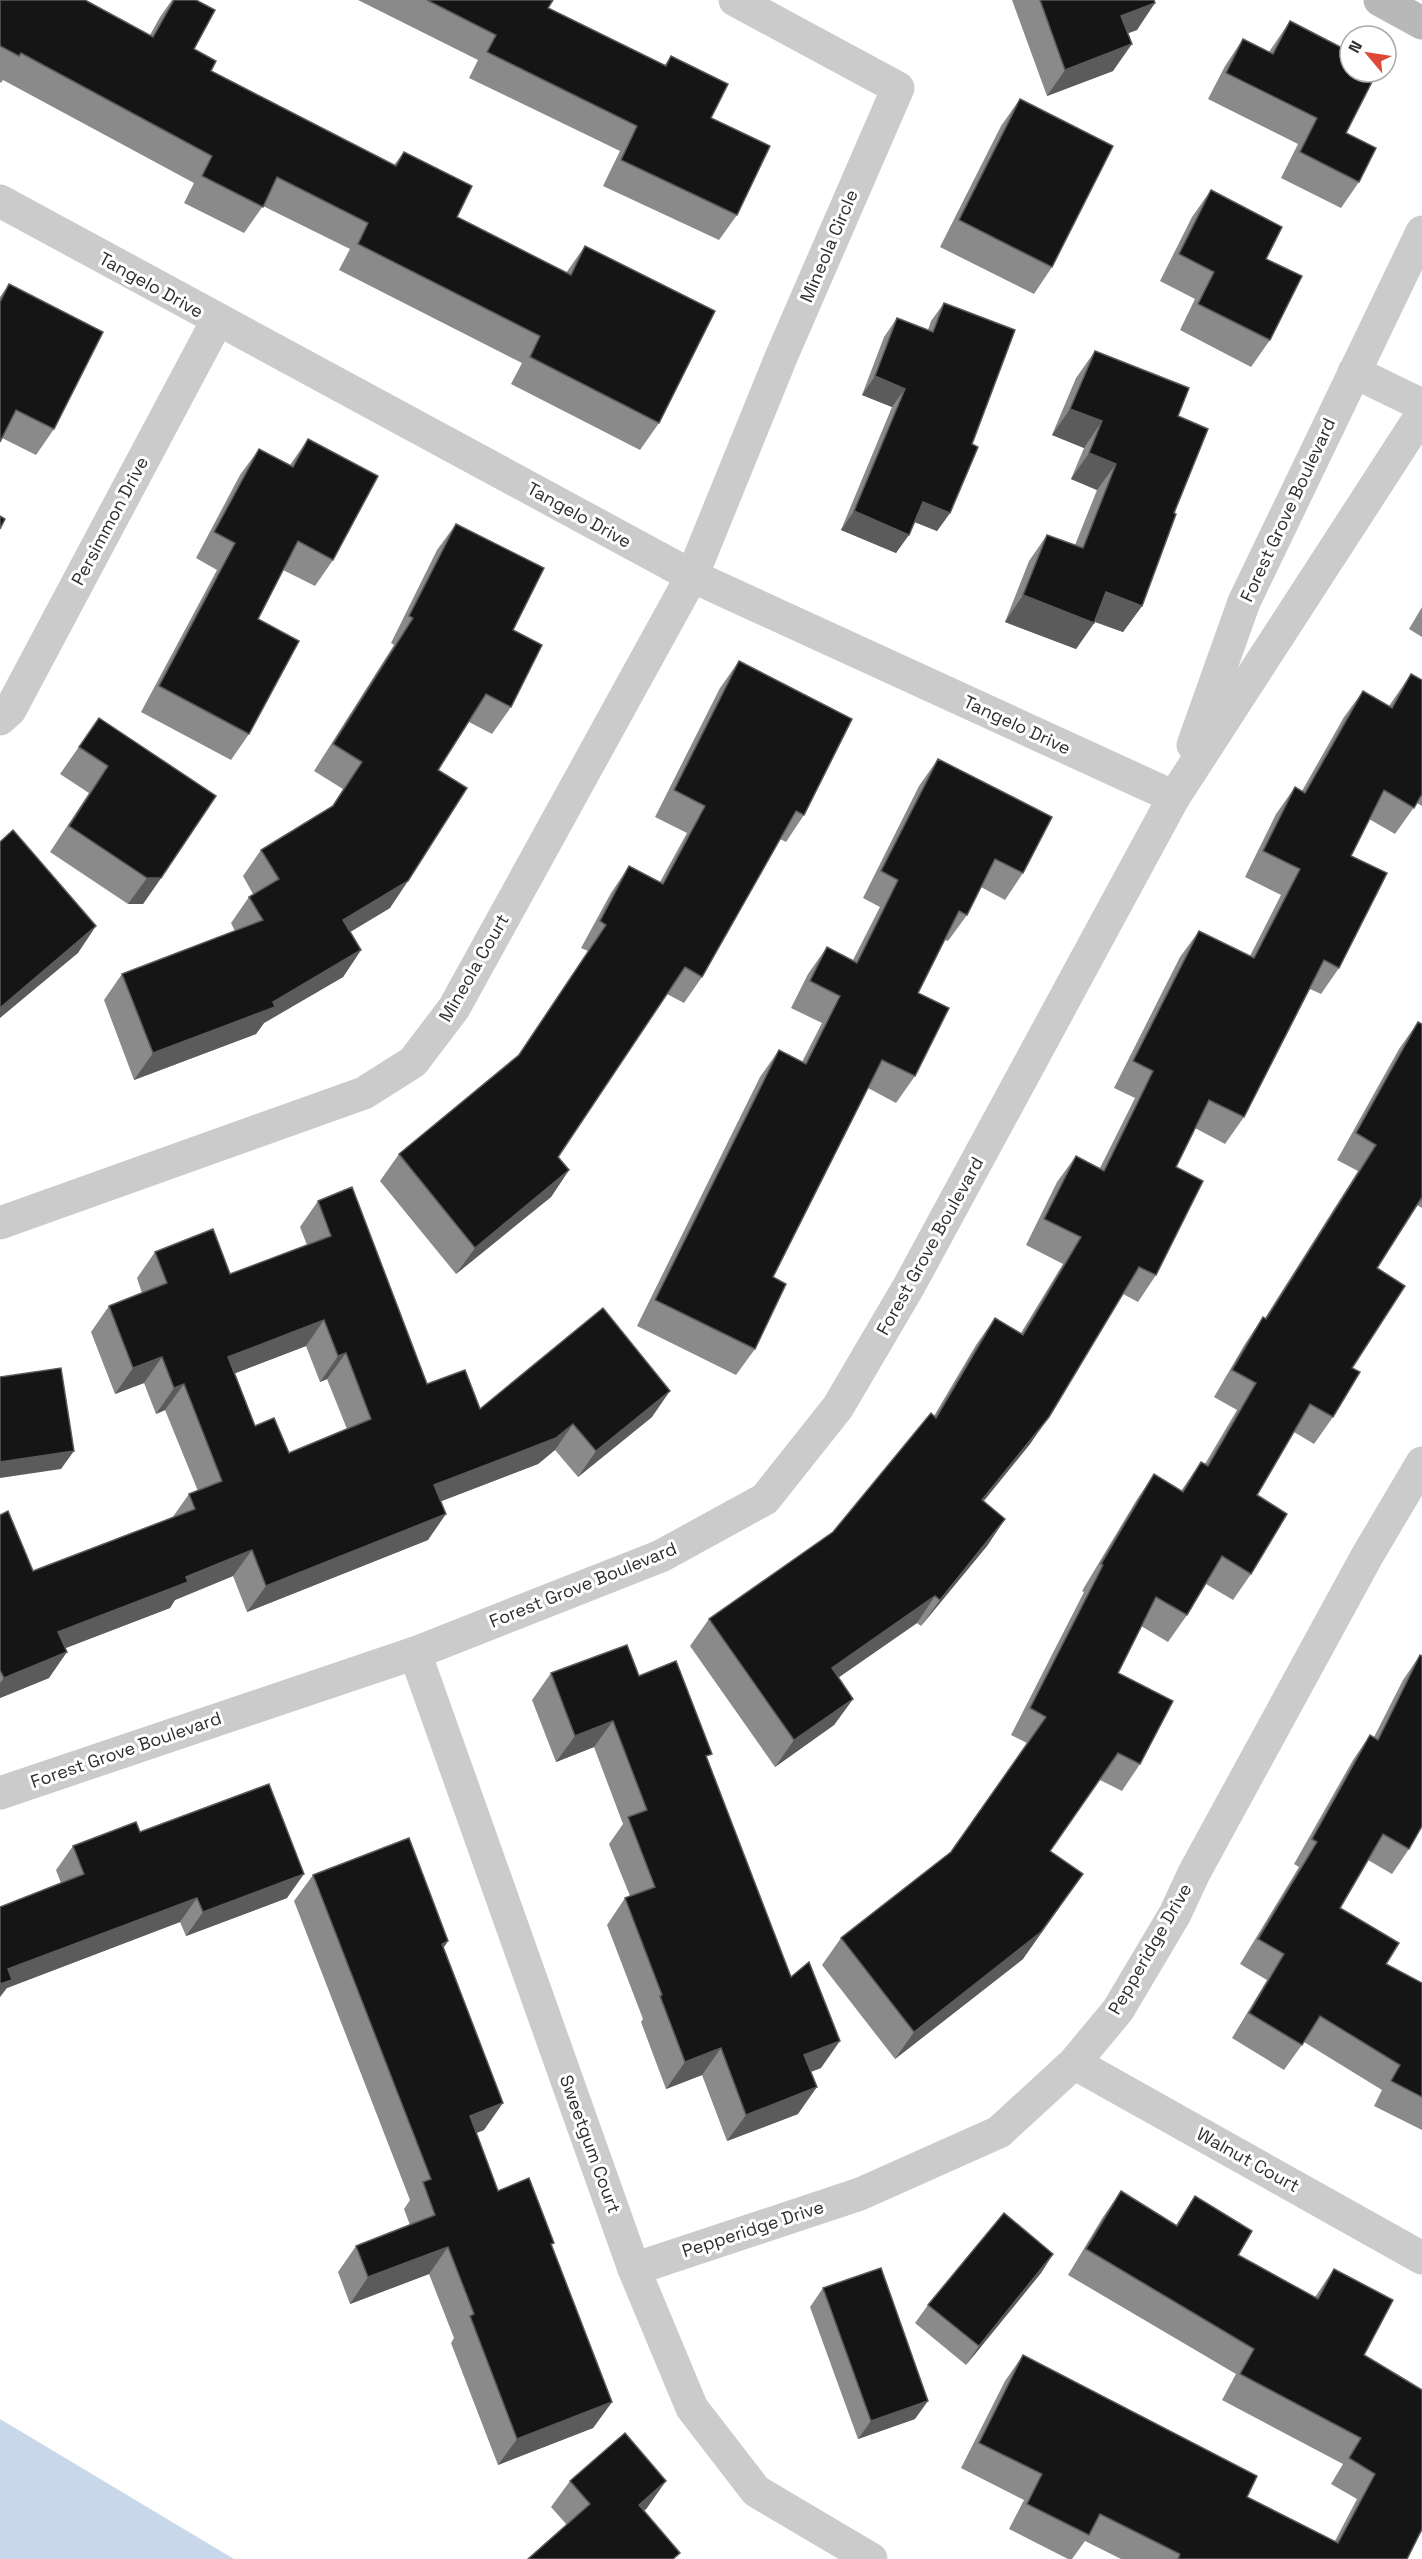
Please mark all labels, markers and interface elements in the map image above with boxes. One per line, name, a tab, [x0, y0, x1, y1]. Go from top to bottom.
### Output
north arrow	[1338, 24, 1398, 84]
text: N	[1344, 37, 1367, 57]
street label: Mineola Circle	[794, 186, 863, 306]
street label: Tangelo Drive	[95, 246, 207, 323]
street label: Forest Grove Boulevard	[1235, 414, 1340, 605]
street label: Persimmon Drive	[66, 452, 153, 589]
street label: Tangelo Drive	[523, 476, 635, 553]
street label: Tangelo Drive	[960, 690, 1075, 759]
street label: Mineola Court	[433, 910, 514, 1026]
street label: Forest Grove Boulevard	[871, 1153, 988, 1339]
street label: Forest Grove Boulevard	[486, 1536, 680, 1633]
street label: Forest Grove Boulevard	[27, 1706, 224, 1793]
street label: Pepperidge Drive	[1103, 1879, 1196, 2018]
street label: Sweetgum Court	[555, 2071, 626, 2216]
street label: Walnut Court	[1193, 2122, 1304, 2197]
street label: Pepperidge Drive	[679, 2195, 827, 2262]

